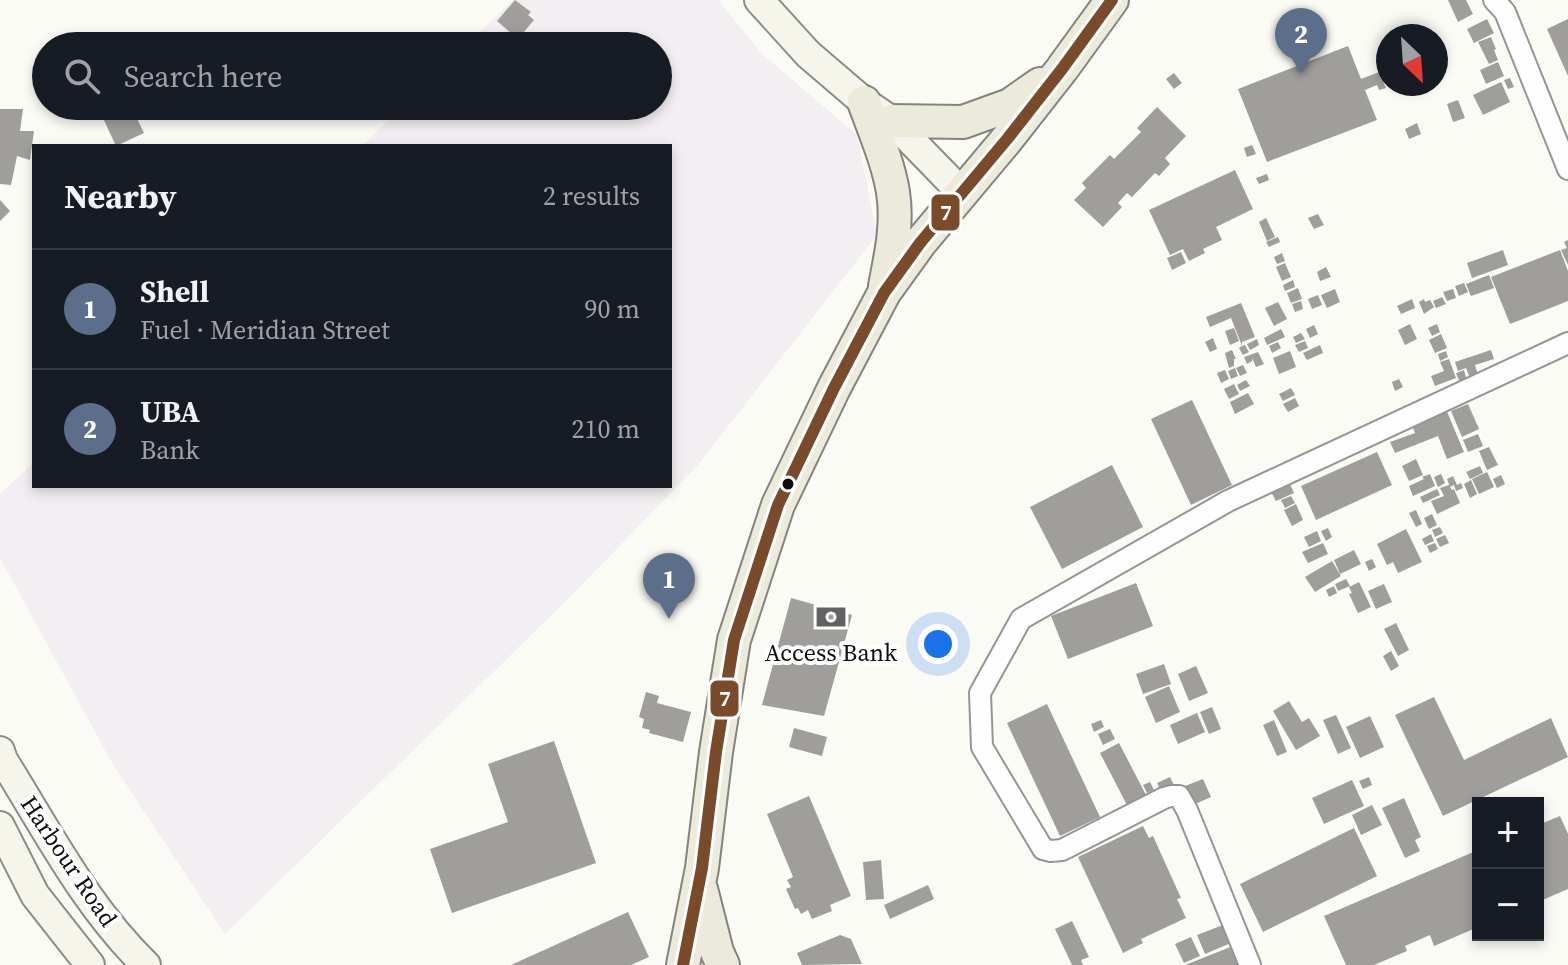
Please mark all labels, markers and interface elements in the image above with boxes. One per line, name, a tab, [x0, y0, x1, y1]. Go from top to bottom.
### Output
pin: 2	[1275, 8, 1327, 74]
north arrow	[1376, 24, 1448, 96]
search box	[32, 32, 672, 120]
icon: search	[60, 54, 104, 98]
text: Search here	[124, 56, 282, 97]
text: Nearby	[64, 173, 177, 219]
text: 2 results	[543, 178, 640, 214]
line badge: 7	[930, 193, 961, 232]
text: 7	[940, 197, 952, 227]
text: Shell	[140, 271, 209, 312]
text: 1	[83, 291, 97, 327]
text: 90 m	[585, 291, 640, 327]
text: Fuel · Meridian Street	[140, 312, 390, 348]
text: UBA	[140, 391, 200, 432]
text: 2	[83, 411, 97, 447]
text: 210 m	[572, 411, 640, 447]
text: Bank	[140, 432, 199, 468]
unlabelled marker	[780, 476, 796, 492]
pin: 1	[643, 553, 695, 619]
bank icon: Access Bank	[814, 600, 848, 634]
your location	[918, 624, 958, 664]
place label: Access Bank	[765, 636, 898, 669]
line badge: 7	[709, 679, 740, 718]
text: 7	[719, 683, 731, 713]
street label: Harbour Road	[13, 789, 125, 933]
map controls	[1472, 797, 1544, 941]
button: +	[1472, 797, 1544, 869]
button: −	[1472, 869, 1544, 941]

